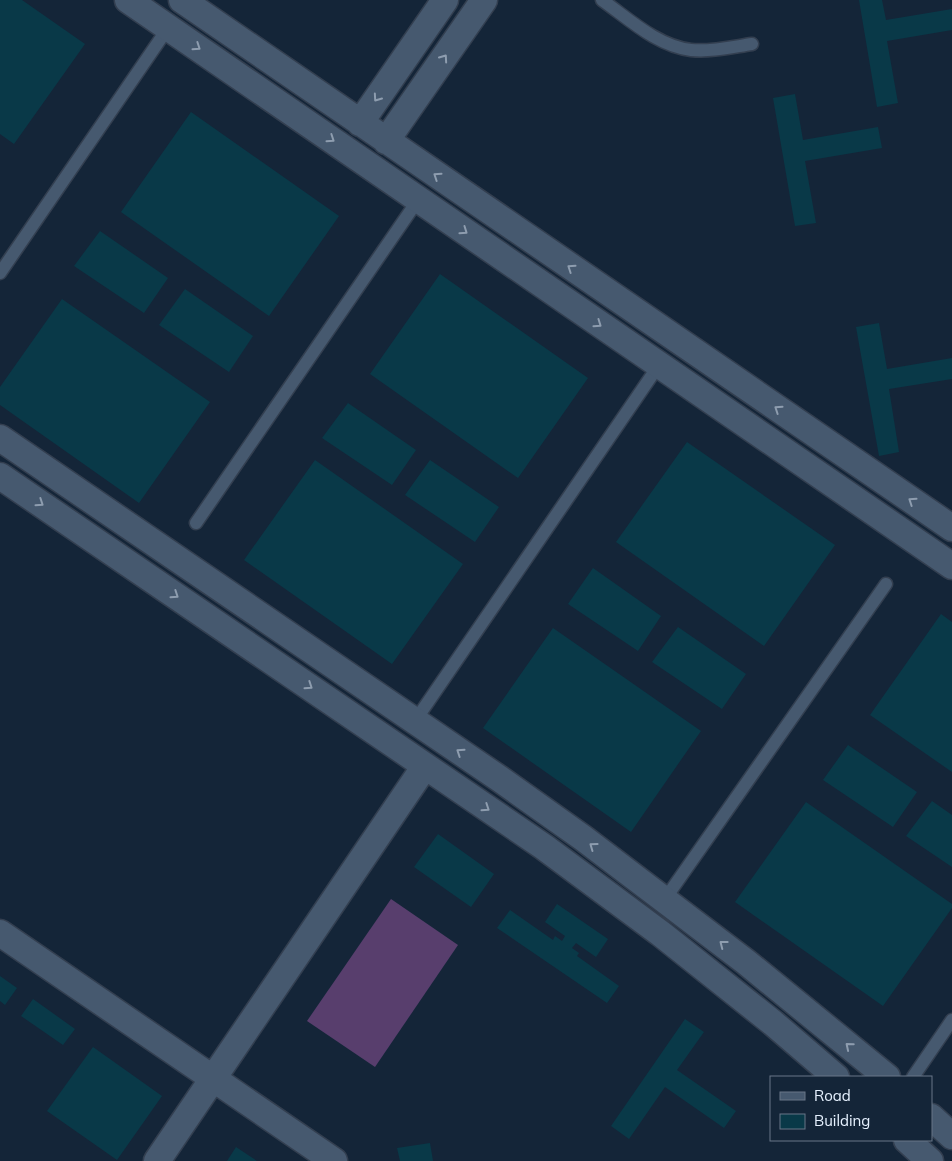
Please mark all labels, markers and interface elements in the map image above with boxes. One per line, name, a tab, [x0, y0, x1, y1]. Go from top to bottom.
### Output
one-way arrow	[191, 41, 200, 50]
one-way arrow	[438, 54, 447, 64]
one-way arrow	[374, 92, 383, 101]
one-way arrow	[325, 133, 334, 142]
one-way arrow	[433, 173, 443, 182]
one-way arrow	[459, 225, 468, 235]
one-way arrow	[568, 265, 577, 274]
one-way arrow	[593, 317, 602, 327]
one-way arrow	[774, 406, 783, 415]
one-way arrow	[35, 497, 44, 506]
one-way arrow	[908, 498, 917, 507]
one-way arrow	[169, 589, 178, 598]
one-way arrow	[303, 680, 313, 689]
one-way arrow	[457, 749, 466, 758]
one-way arrow	[481, 802, 490, 811]
one-way arrow	[589, 843, 599, 852]
one-way arrow	[720, 941, 729, 949]
one-way arrow	[846, 1042, 855, 1051]
legend	[770, 1076, 932, 1141]
text: Road	[814, 1086, 851, 1105]
text: Building	[814, 1111, 870, 1130]

